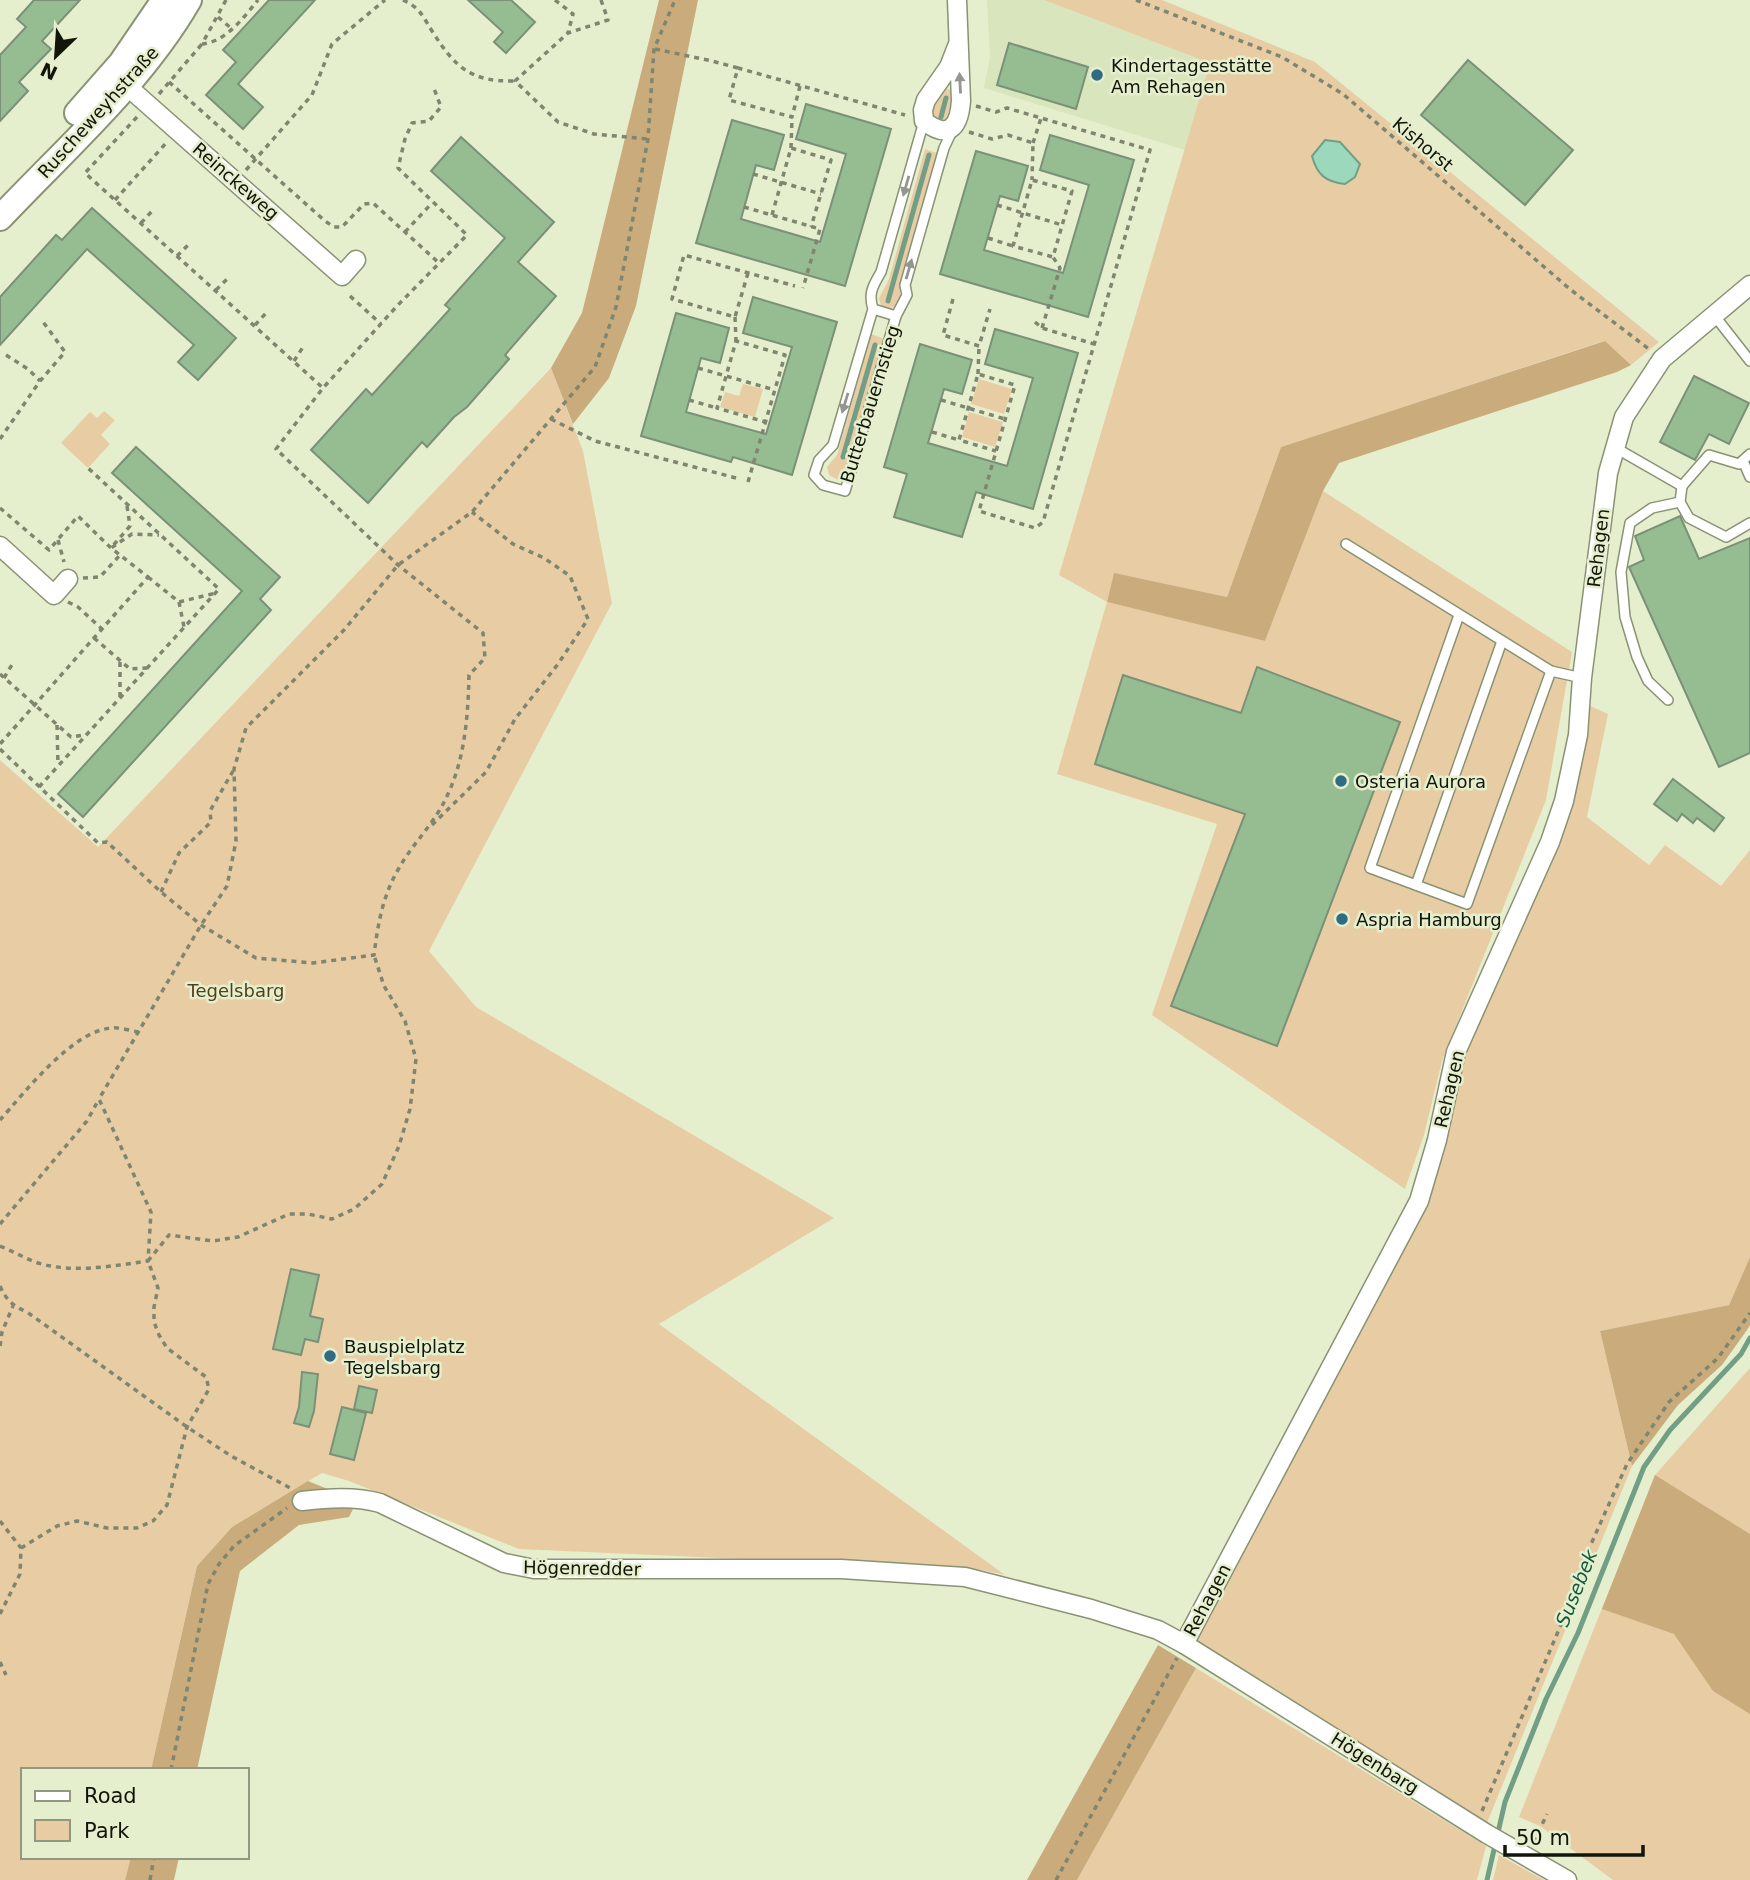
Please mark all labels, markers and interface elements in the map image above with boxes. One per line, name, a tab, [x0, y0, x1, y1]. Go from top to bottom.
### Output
north arrow	[21, 21, 91, 91]
street label: Ruscheweyhstraße	[33, 42, 163, 182]
place label: Kindertagesstätte Am Rehagen	[1111, 55, 1272, 97]
text: N	[37, 58, 61, 85]
marker: Kindertagesstätte Am Rehagen	[1089, 67, 1105, 83]
one-way arrow	[955, 72, 966, 94]
street label: Kishorst	[1388, 113, 1458, 175]
street label: Reinckeweg	[189, 138, 283, 224]
one-way arrow	[900, 176, 910, 197]
one-way arrow	[905, 258, 915, 279]
street label: Butterbauernstieg	[836, 323, 904, 485]
one-way arrow	[840, 392, 850, 413]
street label: Rehagen	[1583, 507, 1613, 589]
place label: Osteria Aurora	[1355, 771, 1486, 792]
marker: Osteria Aurora	[1333, 773, 1349, 789]
place label: Aspria Hamburg	[1356, 909, 1502, 930]
marker: Aspria Hamburg	[1334, 911, 1350, 927]
park label: Tegelsbarg	[187, 980, 284, 1001]
street label: Rehagen	[1430, 1048, 1468, 1130]
place label: Bauspielplatz Tegelsbarg	[343, 1336, 465, 1378]
marker: Bauspielplatz Tegelsbarg	[322, 1348, 338, 1364]
water label: Susebek	[1551, 1546, 1602, 1629]
street label: Högenredder	[523, 1556, 642, 1580]
street label: Rehagen	[1179, 1560, 1235, 1640]
street label: Högenbarg	[1327, 1728, 1423, 1798]
legend	[21, 1768, 248, 1859]
text: Road	[84, 1784, 137, 1808]
scale bar	[1505, 1814, 1643, 1858]
text: Park	[84, 1819, 130, 1843]
text: 50 m	[1516, 1826, 1570, 1850]

